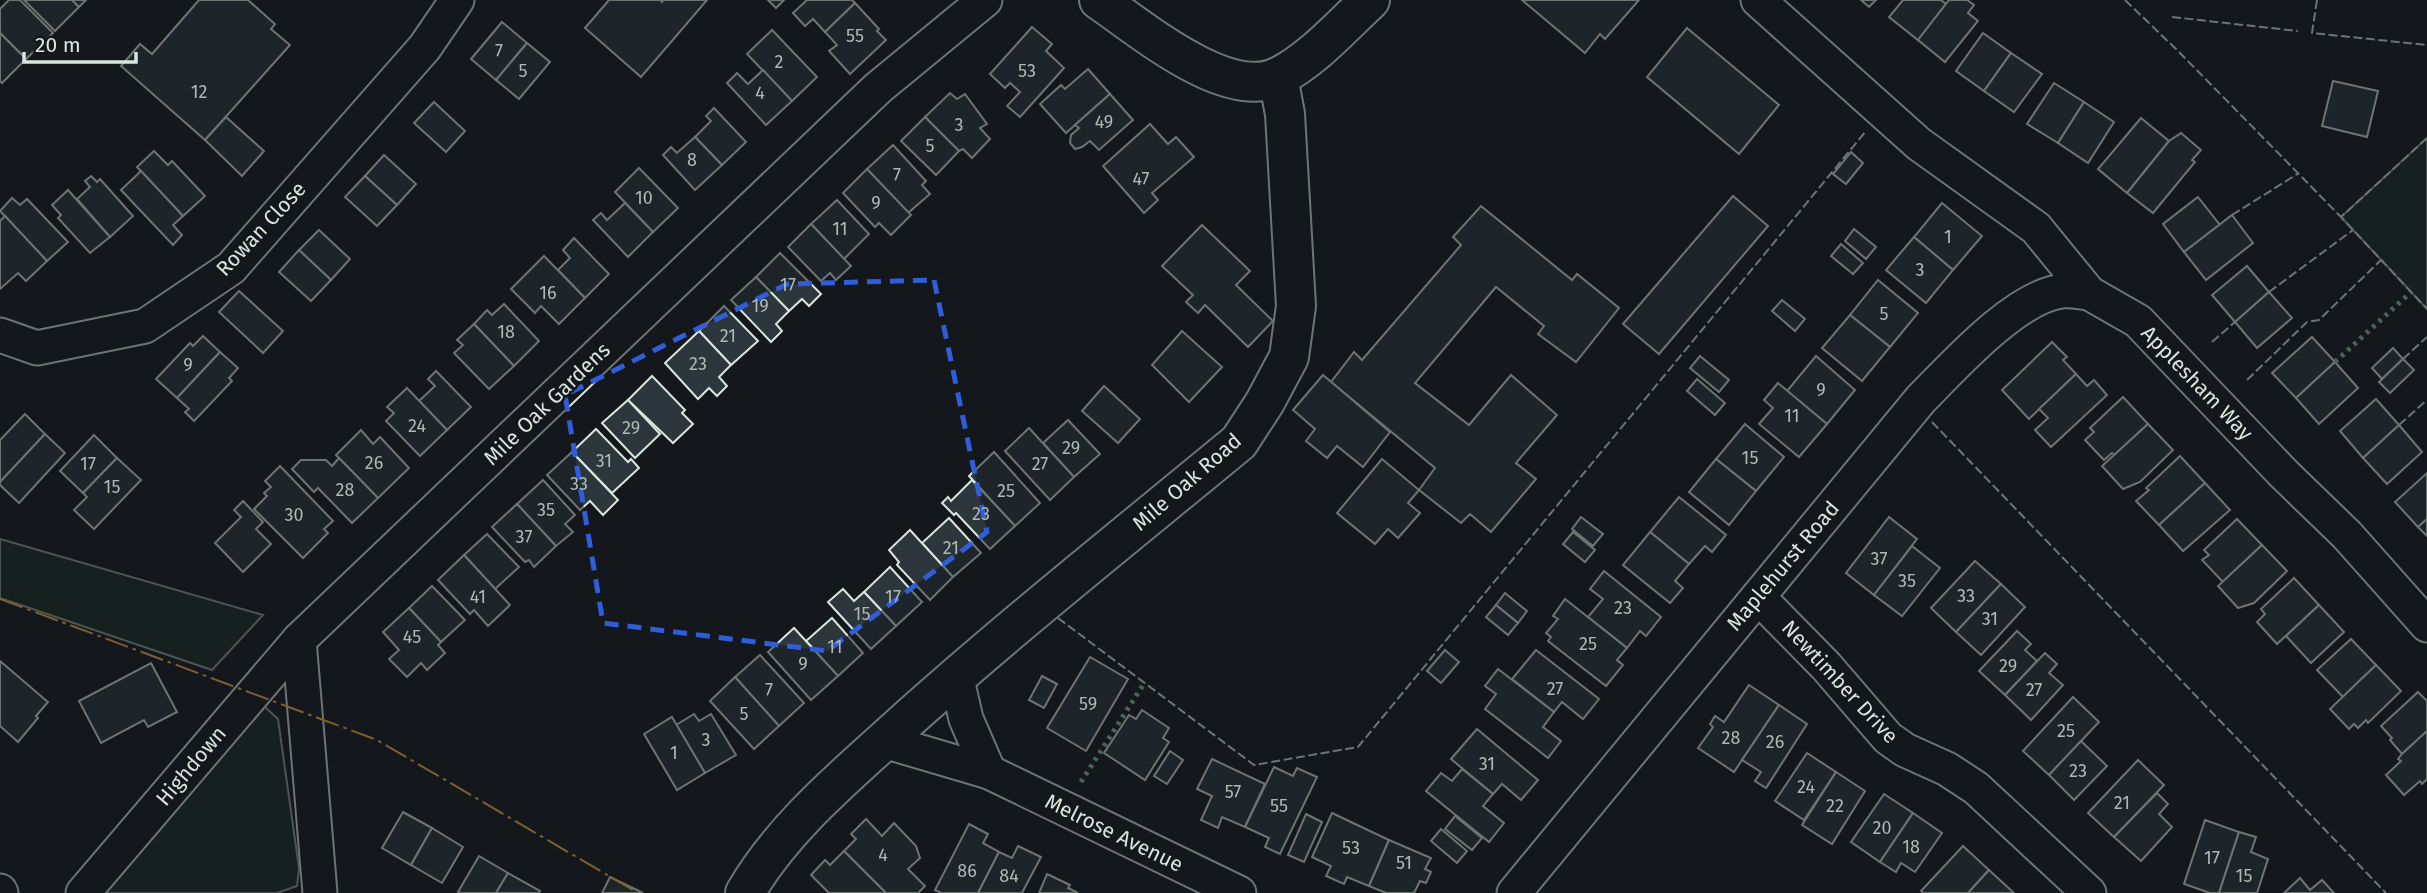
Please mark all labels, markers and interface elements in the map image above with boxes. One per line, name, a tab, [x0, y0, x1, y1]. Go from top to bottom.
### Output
scale bar	[24, 21, 136, 65]
house number: 55	[846, 25, 864, 47]
text: 20 m	[35, 32, 81, 58]
house number: 7	[495, 40, 503, 62]
house number: 2	[775, 51, 784, 73]
house number: 5	[518, 60, 528, 82]
house number: 53	[1018, 60, 1036, 82]
house number: 12	[191, 81, 207, 103]
house number: 4	[755, 82, 765, 104]
house number: 49	[1095, 111, 1113, 133]
house number: 3	[955, 114, 963, 136]
house number: 5	[925, 135, 935, 157]
house number: 8	[687, 149, 697, 171]
house number: 7	[893, 164, 901, 186]
house number: 47	[1132, 168, 1150, 190]
street label: Rowan Close	[211, 176, 311, 282]
house number: 10	[635, 187, 653, 209]
house number: 9	[871, 192, 881, 214]
house number: 11	[832, 218, 848, 240]
house number: 1	[1944, 226, 1952, 248]
house number: 3	[1916, 259, 1924, 281]
house number: 17	[780, 274, 796, 296]
house number: 16	[539, 282, 557, 304]
house number: 19	[751, 295, 769, 317]
house number: 5	[1879, 303, 1889, 325]
street label: Applesham Way	[2136, 320, 2259, 446]
house number: 18	[497, 321, 515, 343]
house number: 21	[720, 325, 736, 347]
street label: Mile Oak Gardens	[478, 337, 616, 471]
house number: 23	[689, 353, 707, 375]
house number: 9	[183, 354, 193, 376]
house number: 9	[1816, 379, 1826, 401]
house number: 11	[1784, 405, 1800, 427]
house number: 24	[408, 415, 426, 437]
house number: 29	[622, 417, 640, 439]
street label: Mile Oak Road	[1127, 428, 1247, 536]
house number: 29	[1062, 437, 1080, 459]
house number: 15	[1742, 447, 1758, 469]
house number: 31	[596, 450, 612, 472]
house number: 26	[365, 452, 383, 474]
house number: 17	[80, 453, 96, 475]
house number: 27	[1032, 453, 1048, 475]
house number: 33	[570, 473, 588, 495]
house number: 15	[104, 476, 120, 498]
house number: 28	[336, 479, 354, 501]
house number: 25	[997, 480, 1015, 502]
street label: Maplehurst Road	[1721, 496, 1845, 636]
house number: 35	[537, 499, 555, 521]
house number: 23	[972, 503, 990, 525]
house number: 30	[284, 504, 304, 526]
house number: 37	[516, 526, 532, 548]
house number: 21	[943, 537, 959, 559]
house number: 37	[1871, 548, 1887, 570]
house number: 35	[1898, 570, 1916, 592]
house number: 33	[1957, 585, 1975, 607]
house number: 41	[470, 586, 486, 608]
house number: 17	[885, 586, 901, 608]
house number: 23	[1614, 597, 1632, 619]
house number: 15	[854, 603, 870, 625]
house number: 31	[1982, 608, 1998, 630]
street label: Newtimber Drive	[1776, 615, 1904, 749]
house number: 45	[403, 626, 421, 648]
house number: 25	[1579, 633, 1597, 655]
house number: 11	[827, 636, 843, 658]
house number: 9	[798, 653, 808, 675]
house number: 29	[1999, 655, 2017, 677]
house number: 27	[1547, 678, 1563, 700]
house number: 7	[765, 679, 773, 701]
house number: 27	[2026, 679, 2042, 701]
house number: 59	[1079, 693, 1097, 715]
house number: 5	[739, 703, 749, 725]
house number: 25	[2057, 720, 2075, 742]
street label: Highdown	[150, 721, 232, 811]
house number: 28	[1722, 727, 1740, 749]
house number: 3	[702, 729, 710, 751]
house number: 26	[1766, 731, 1784, 753]
house number: 1	[670, 742, 678, 764]
house number: 31	[1479, 753, 1495, 775]
house number: 23	[2069, 760, 2087, 782]
house number: 24	[1797, 776, 1815, 798]
house number: 57	[1225, 781, 1241, 803]
street label: Melrose Avenue	[1041, 788, 1187, 878]
house number: 21	[2114, 792, 2130, 814]
house number: 55	[1270, 795, 1288, 817]
house number: 22	[1826, 795, 1844, 817]
house number: 20	[1873, 817, 1891, 839]
house number: 18	[1902, 836, 1920, 858]
house number: 53	[1342, 837, 1360, 859]
house number: 4	[878, 844, 888, 866]
house number: 17	[2204, 847, 2220, 869]
house number: 51	[1396, 852, 1412, 874]
house number: 86	[957, 860, 977, 882]
house number: 84	[999, 865, 1019, 887]
house number: 15	[2236, 865, 2252, 887]

